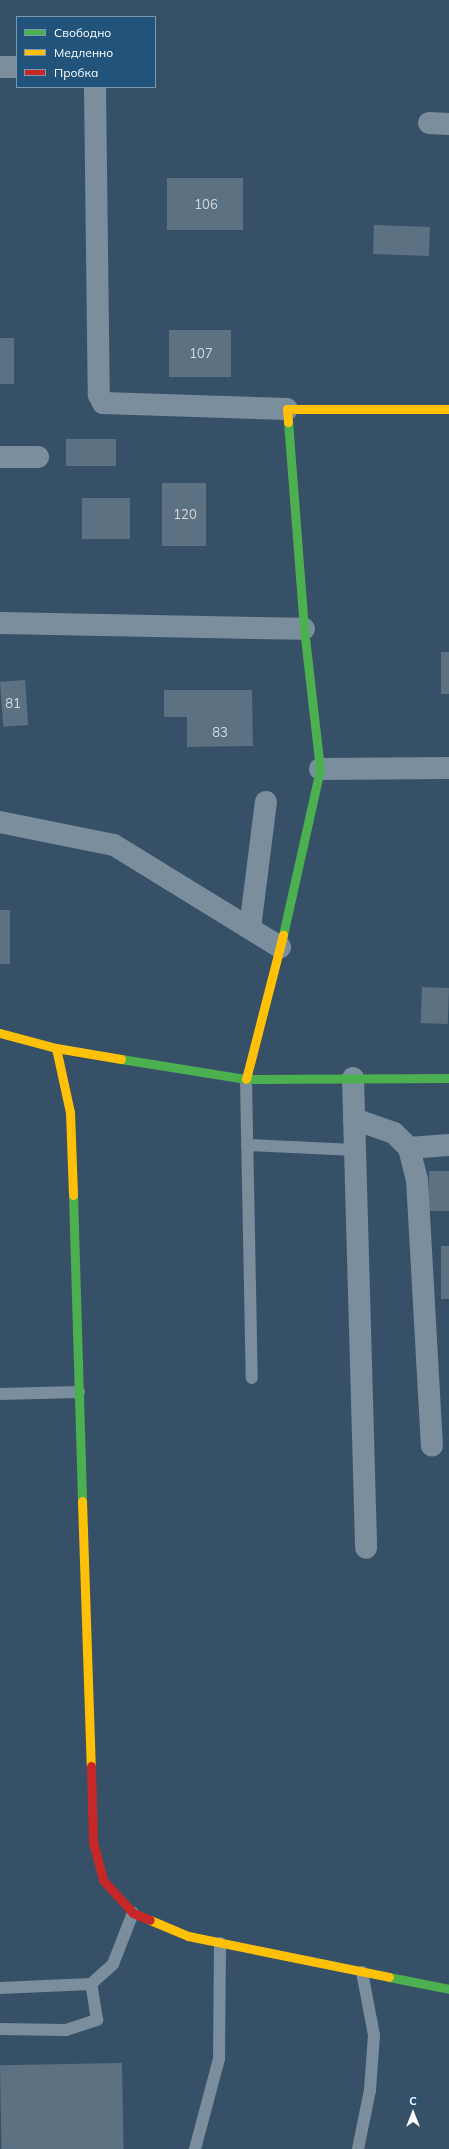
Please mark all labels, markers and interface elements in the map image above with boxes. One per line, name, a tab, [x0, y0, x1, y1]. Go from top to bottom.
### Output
legend	[16, 16, 156, 88]
text: Свободно	[54, 25, 111, 40]
text: Медленно	[54, 45, 113, 60]
text: Пробка	[54, 65, 98, 80]
house number: 106	[194, 196, 218, 212]
house number: 107	[189, 345, 213, 361]
house number: 120	[173, 506, 197, 522]
house number: 81	[5, 695, 21, 711]
house number: 83	[212, 724, 228, 740]
north arrow	[393, 2093, 433, 2133]
text: С	[409, 2094, 417, 2108]

